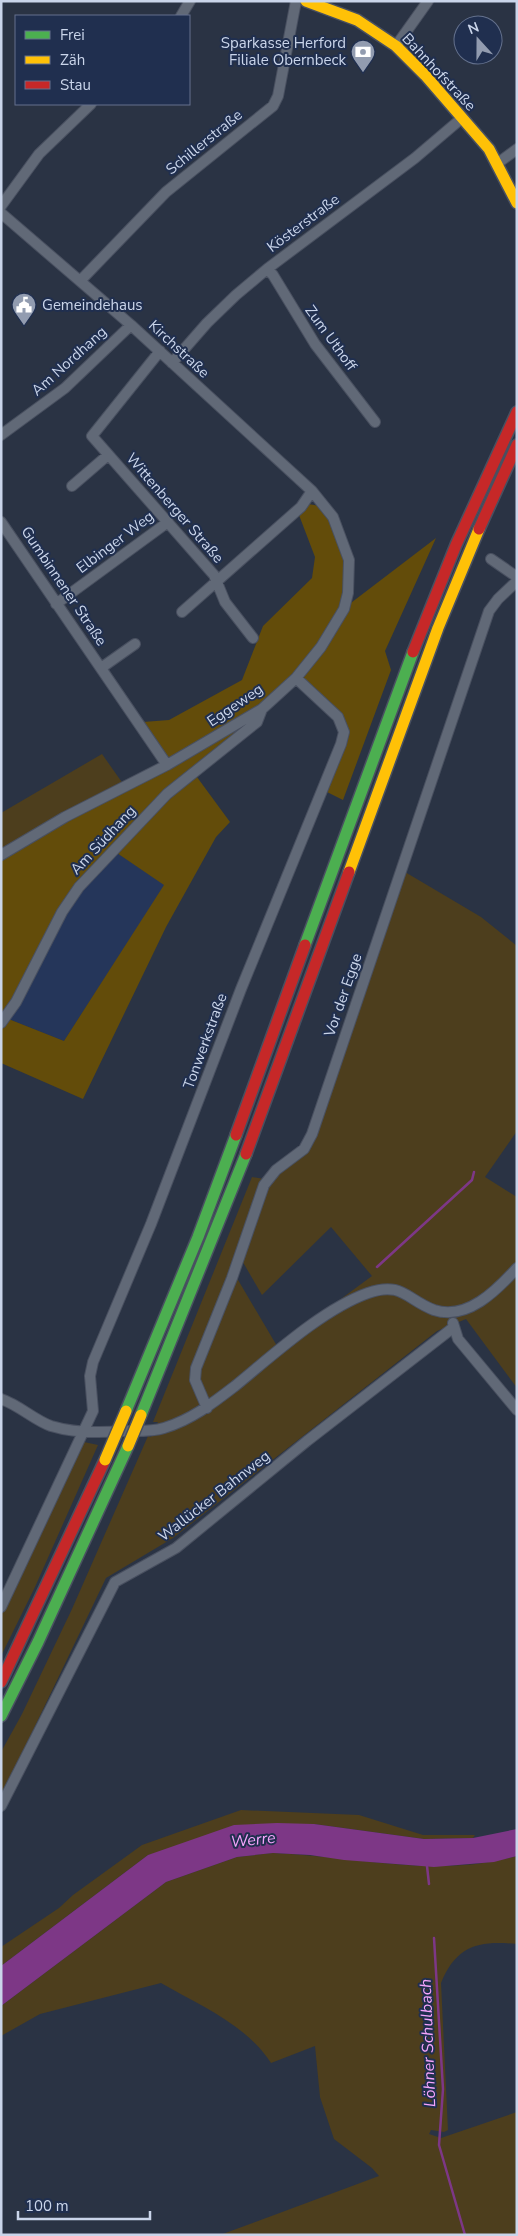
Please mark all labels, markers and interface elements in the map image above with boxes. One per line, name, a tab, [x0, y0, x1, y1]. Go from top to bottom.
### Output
legend	[15, 15, 190, 105]
north arrow	[453, 15, 503, 65]
text: N	[465, 18, 482, 39]
text: Frei	[60, 25, 85, 45]
street label: Bahnhofstraße	[398, 29, 480, 115]
place label: Sparkasse Herford Filiale Obernbeck	[221, 33, 346, 70]
bank icon: Sparkasse Herford Filiale Obernbeck	[350, 39, 376, 73]
text: Zäh	[60, 50, 85, 70]
text: Stau	[60, 75, 91, 95]
street label: Schillerstraße	[162, 105, 246, 179]
street label: Kösterstraße	[263, 189, 343, 257]
public building icon: Gemeindehaus	[11, 292, 37, 326]
place label: Gemeindehaus	[42, 295, 143, 315]
street label: Zum Uthoff	[300, 301, 362, 376]
street label: Kirchstraße	[144, 316, 214, 382]
street label: Am Nordhang	[27, 322, 111, 400]
street label: Wittenberger Straße	[122, 449, 228, 567]
street label: Elbinger Weg	[72, 506, 158, 578]
street label: Gumbinnener Straße	[17, 522, 111, 650]
street label: Eggeweg	[203, 679, 267, 731]
street label: Am Südhang	[66, 801, 140, 879]
street label: Vor der Egge	[319, 950, 367, 1040]
street label: Tonwerkstraße	[178, 990, 232, 1092]
street label: Wallücker Bahnweg	[154, 1446, 274, 1546]
water label: Werre	[230, 1827, 277, 1853]
water label: Löhner Schulbach	[415, 1978, 441, 2108]
scale bar	[18, 2188, 150, 2220]
text: 100 m	[25, 2196, 69, 2216]

